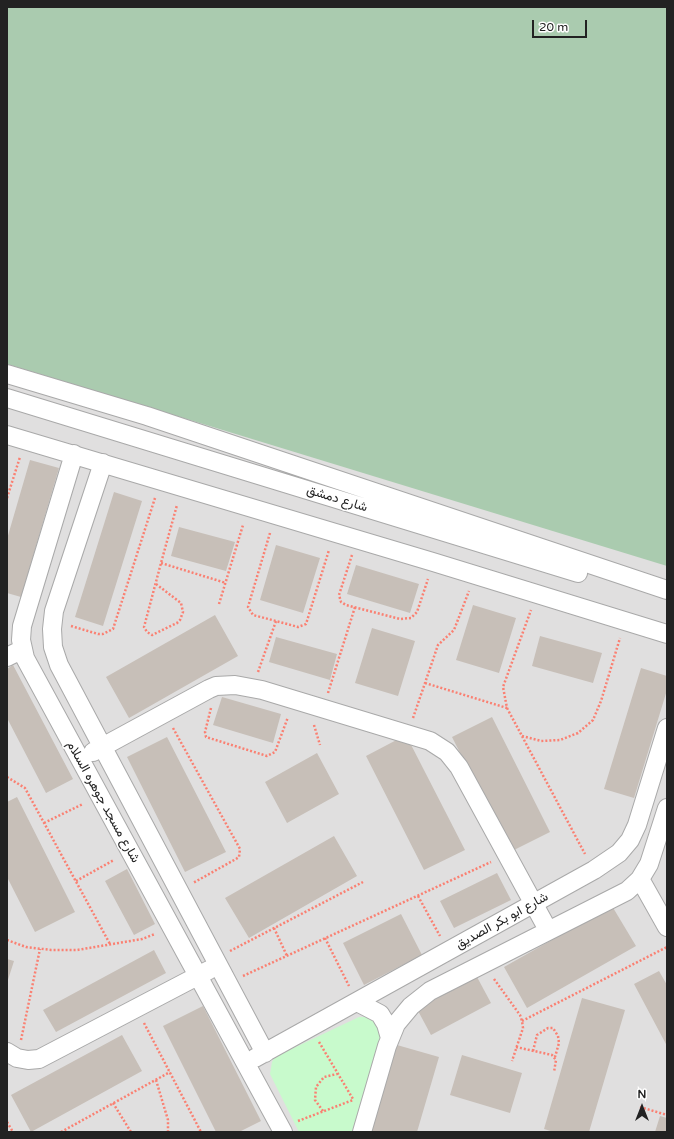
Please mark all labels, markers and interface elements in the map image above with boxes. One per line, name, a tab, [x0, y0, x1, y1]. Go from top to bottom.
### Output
scale bar	[534, 12, 589, 38]
text: 20 m	[539, 20, 568, 34]
street label: شارع دمشق	[305, 482, 369, 516]
street label: شارع مسجد جوهره السلام	[63, 738, 143, 866]
street label: شارع ابو بكر الصديق	[453, 889, 551, 953]
north arrow	[622, 1087, 662, 1127]
text: N	[638, 1088, 646, 1101]

